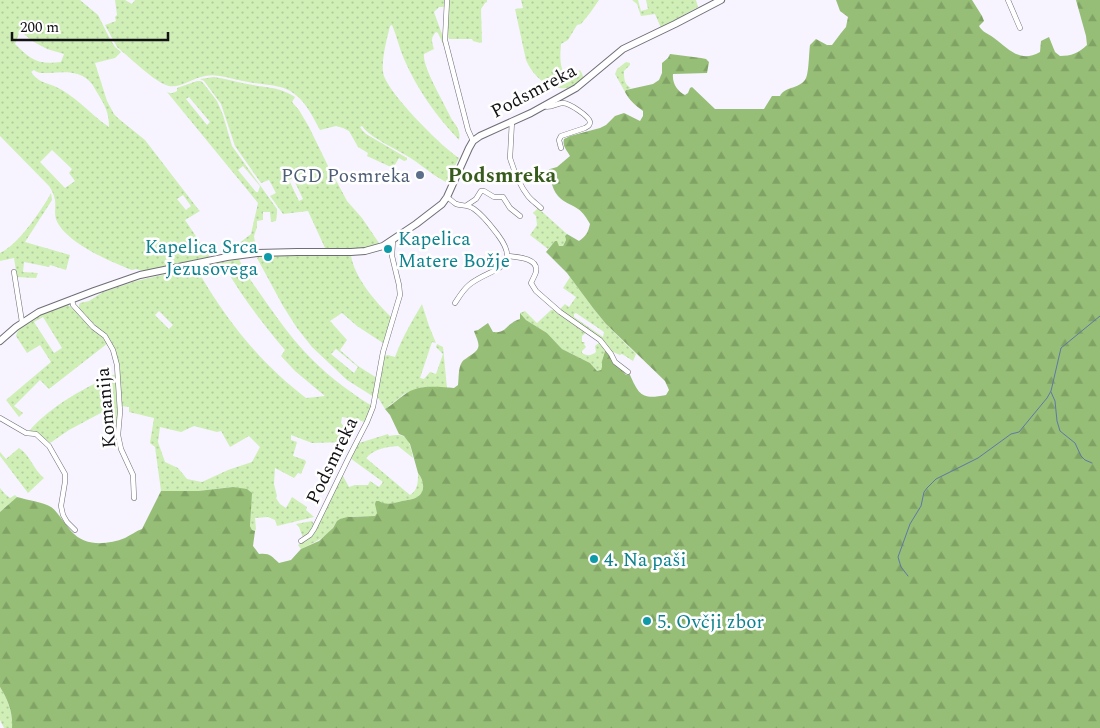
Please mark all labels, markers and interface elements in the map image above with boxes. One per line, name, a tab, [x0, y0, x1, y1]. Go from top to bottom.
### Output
scale bar	[12, 10, 169, 42]
text: 200 m	[20, 16, 59, 39]
street label: Podsmreka	[486, 56, 582, 126]
district label: Podsmreka	[448, 160, 557, 192]
place label: PGD Posmreka	[281, 162, 411, 191]
marker: PGD Posmreka	[414, 169, 426, 181]
place label: Kapelica Matere Božje	[398, 225, 510, 276]
place label: Kapelica Srca Jezusovega	[145, 233, 259, 284]
marker: Kapelica Matere Božje	[382, 243, 394, 255]
marker: Kapelica Srca Jezusovega	[262, 251, 274, 263]
street label: Komanija	[88, 365, 124, 450]
street label: Podsmreka	[299, 412, 366, 509]
place label: 4. Na paši	[604, 546, 686, 575]
marker: 4. Na paši	[588, 553, 600, 565]
place label: 5. Ovčji zbor	[657, 608, 764, 637]
marker: 5. Ovčji zbor	[641, 615, 653, 627]

